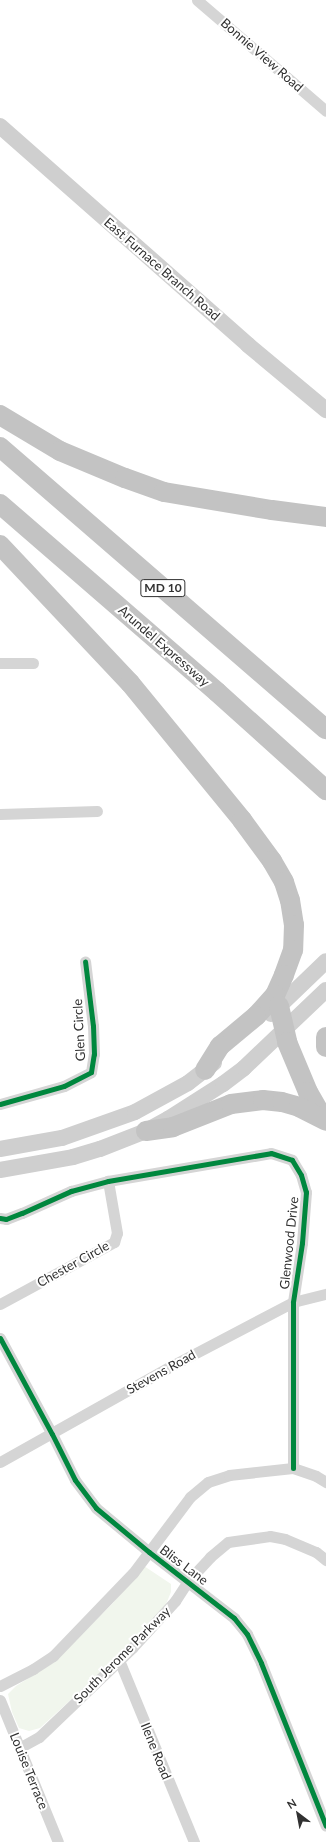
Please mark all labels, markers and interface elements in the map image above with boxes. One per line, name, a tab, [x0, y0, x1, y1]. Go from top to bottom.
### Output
street label: Bonnie View Road	[217, 15, 307, 95]
street label: East Furnace Branch Road	[101, 214, 223, 324]
road number: MD 10	[140, 578, 186, 598]
street label: Arundel Expressway	[115, 602, 213, 690]
street label: Glen Circle	[70, 998, 88, 1062]
street label: Glenwood Drive	[276, 1196, 302, 1290]
street label: Chester Circle	[34, 1238, 112, 1290]
street label: Stevens Road	[124, 1347, 198, 1397]
street label: Bliss Lane	[157, 1542, 211, 1588]
street label: South Jerome Parkway	[70, 1603, 174, 1707]
street label: Ilene Road	[138, 1720, 174, 1782]
street label: Louise Terrace	[7, 1730, 51, 1812]
north arrow	[278, 1794, 318, 1834]
text: N	[284, 1796, 298, 1811]

